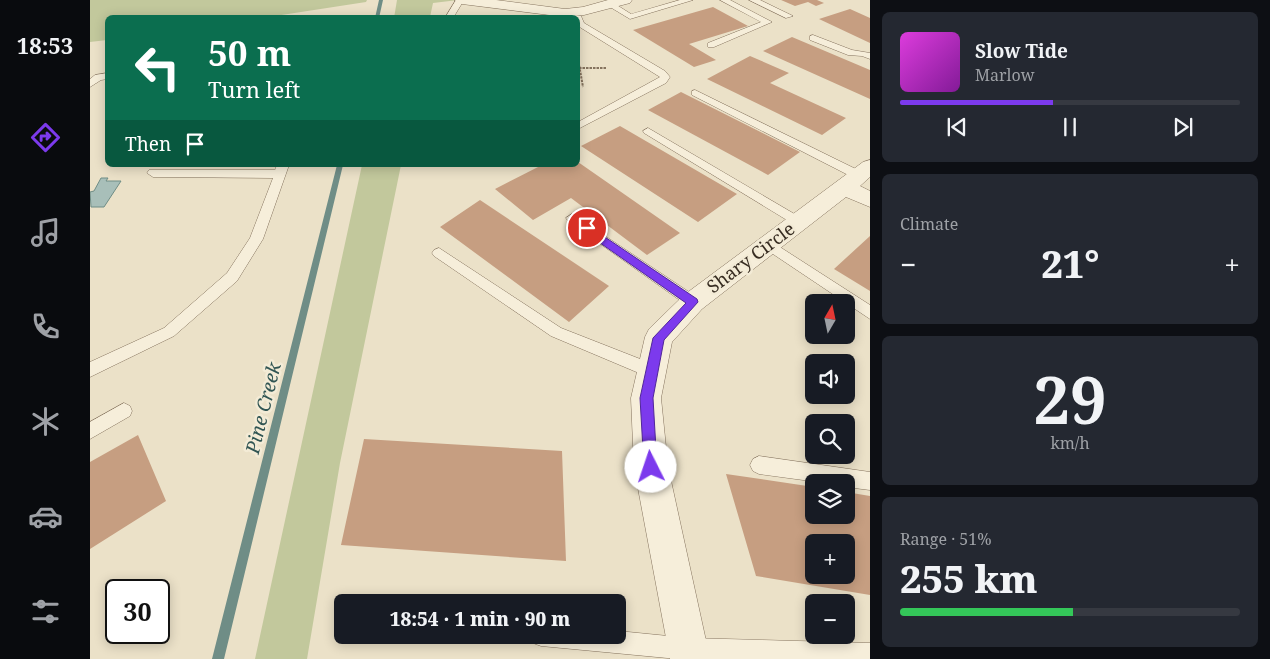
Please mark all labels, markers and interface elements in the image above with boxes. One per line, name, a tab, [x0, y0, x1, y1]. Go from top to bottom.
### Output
text: 50 m	[208, 29, 291, 76]
text: 18:53	[17, 30, 73, 60]
icon: left	[125, 35, 190, 100]
text: Slow Tide	[975, 38, 1068, 64]
text: Marlow	[975, 64, 1035, 86]
text: Turn left	[208, 74, 300, 104]
icon: previous	[943, 113, 971, 141]
icon: pause	[1056, 113, 1084, 141]
icon: next	[1169, 113, 1197, 141]
icon: directions	[28, 120, 63, 155]
icon: arrive	[181, 130, 209, 158]
text: Then	[125, 131, 171, 157]
pin	[566, 207, 608, 249]
text: Climate	[900, 213, 958, 235]
icon: arrive	[573, 214, 601, 242]
icon: music	[28, 215, 63, 250]
street label: Shary Circle	[702, 216, 799, 298]
text: 21°	[1041, 237, 1099, 289]
text: −	[900, 245, 916, 283]
text: +	[1224, 245, 1240, 283]
north arrow	[805, 294, 855, 344]
map controls	[805, 294, 855, 644]
icon: phone	[28, 309, 63, 344]
button: sound	[805, 354, 855, 404]
text: 29	[1033, 355, 1107, 443]
water label: Pine Creek	[239, 358, 287, 457]
icon: climate	[28, 404, 63, 439]
button: search	[805, 414, 855, 464]
text: km/h	[1050, 432, 1090, 454]
position arrow	[624, 440, 676, 492]
button: layers	[805, 474, 855, 524]
icon: car	[28, 499, 63, 534]
text: Range · 51%	[900, 528, 992, 550]
button: +	[805, 534, 855, 584]
text: 255 km	[900, 552, 1038, 604]
speed limit sign: 30	[105, 579, 170, 644]
icon: filters	[28, 594, 63, 629]
button: −	[805, 594, 855, 644]
text: 18:54 · 1 min · 90 m	[390, 606, 570, 632]

